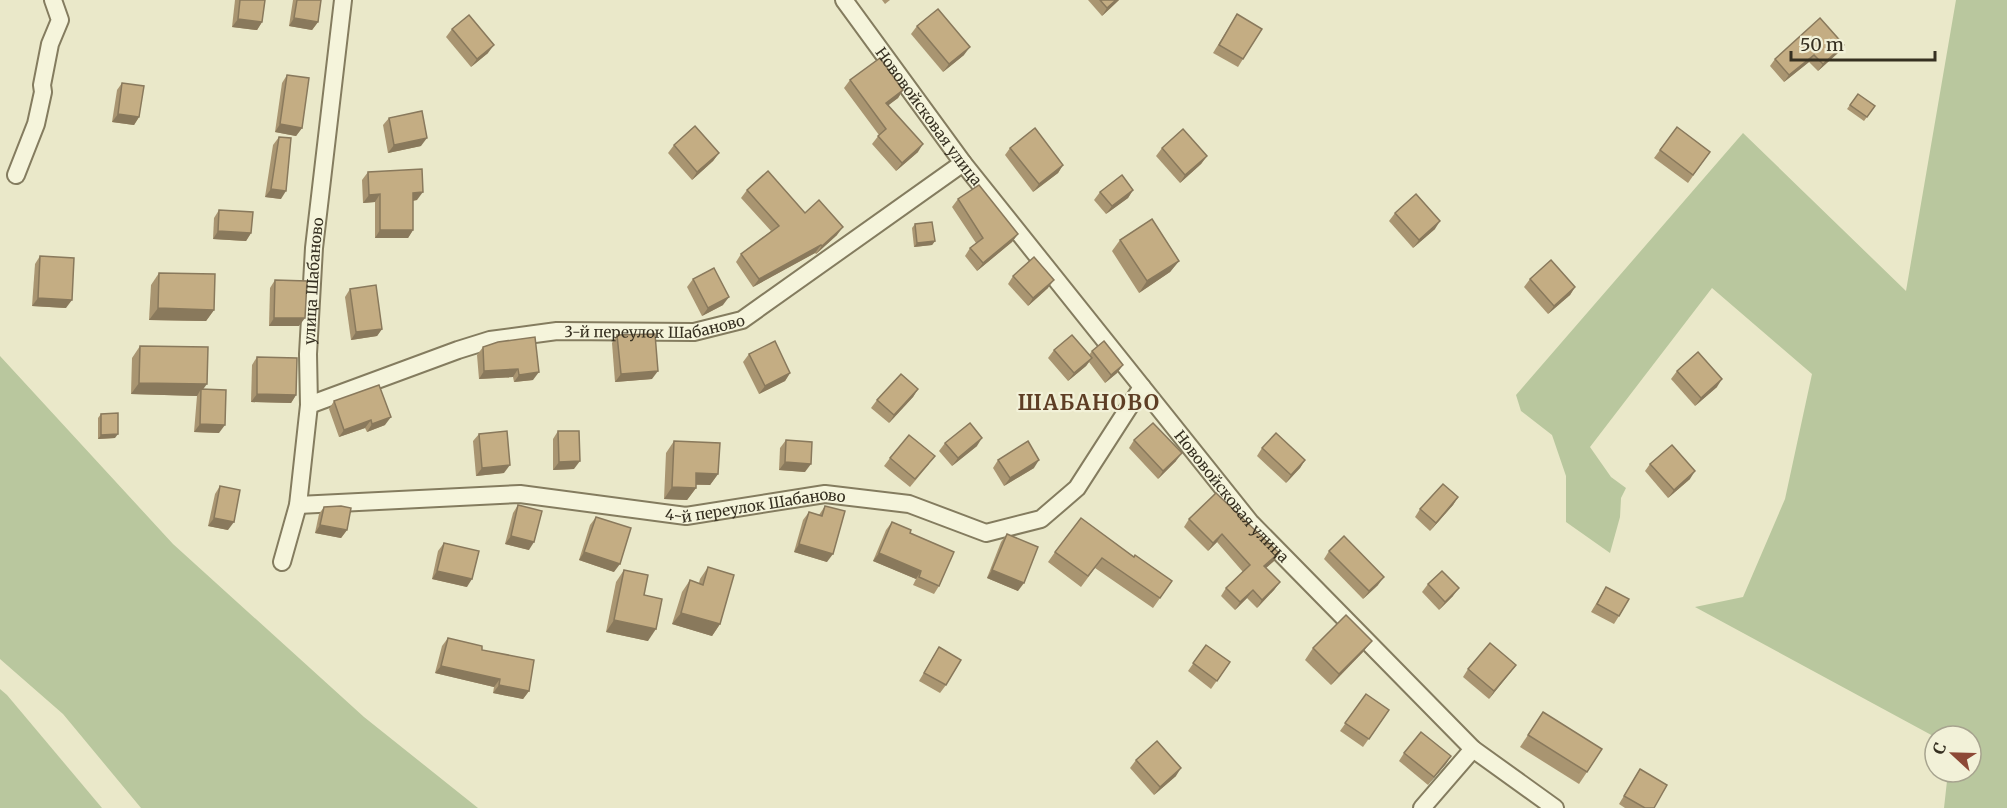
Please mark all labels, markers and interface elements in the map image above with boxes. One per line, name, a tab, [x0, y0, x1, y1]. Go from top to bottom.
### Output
scale bar	[1791, 24, 1935, 62]
text: 50 m	[1800, 33, 1844, 56]
street label: Нововойсковая улица	[872, 43, 987, 189]
street label: улица Шабаново	[299, 216, 327, 345]
street label: 3-й переулок Шабаново	[564, 310, 747, 342]
district label: ШАБАНОВО	[1017, 389, 1161, 416]
street label: Нововойсковая улица	[1171, 426, 1293, 566]
street label: 4-й переулок Шабаново	[664, 484, 847, 526]
north arrow	[1923, 724, 1983, 784]
text: С	[1928, 740, 1950, 757]

